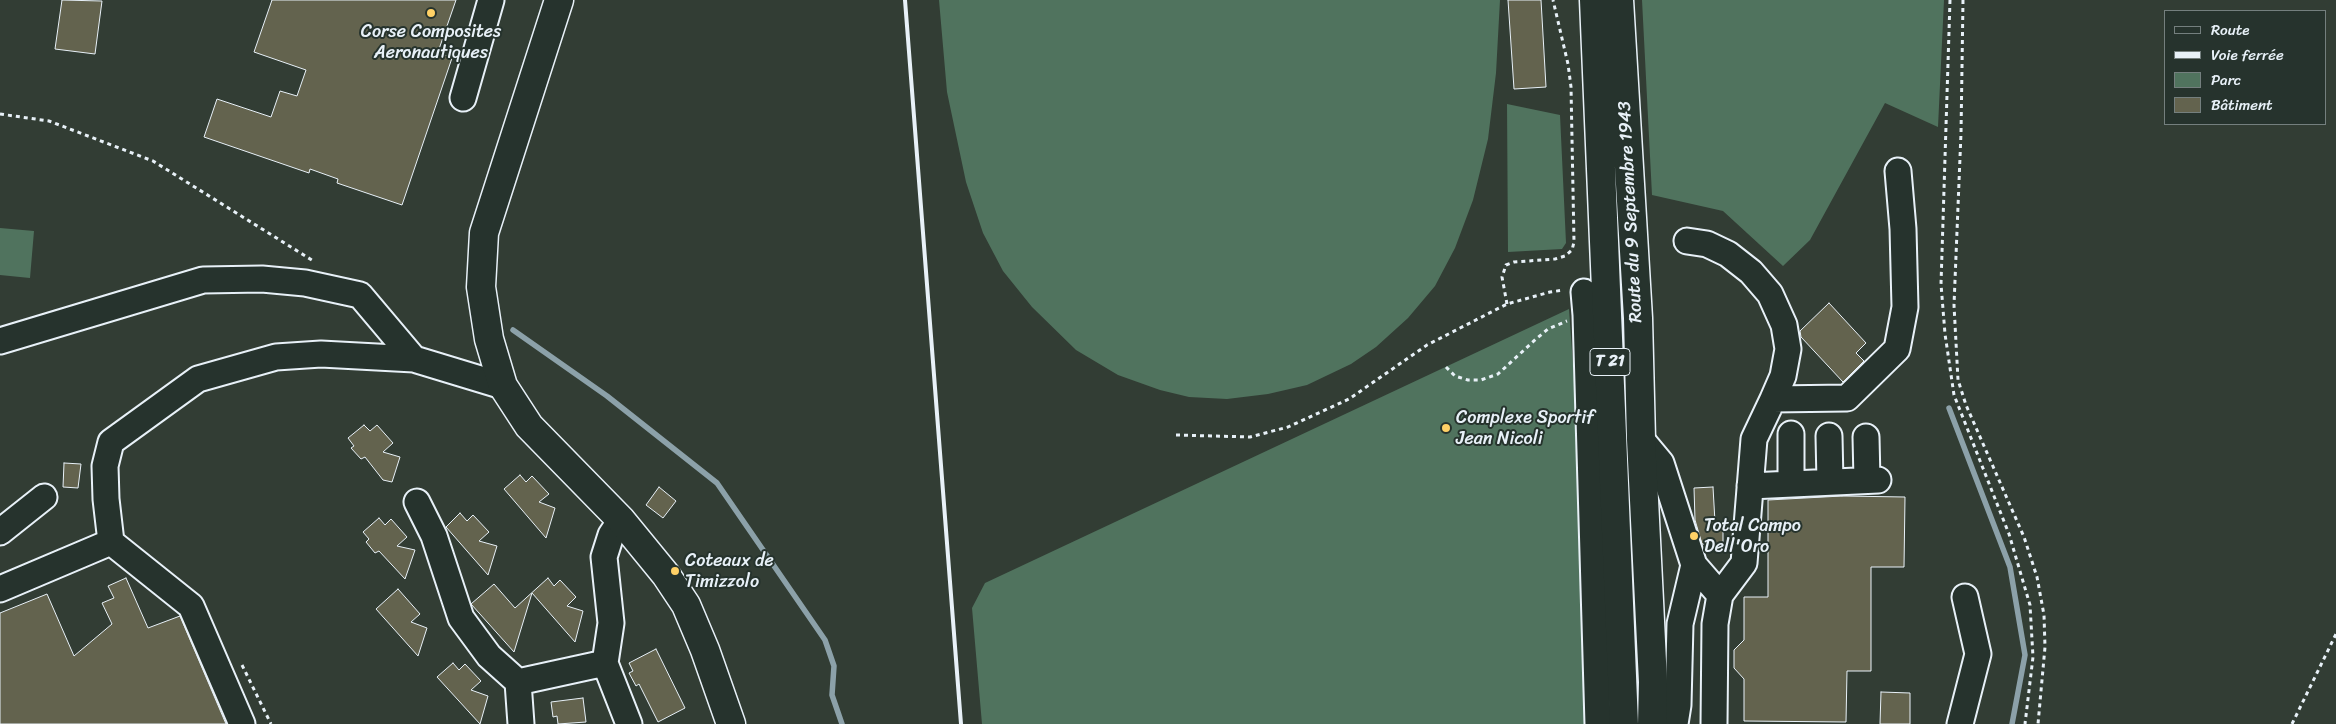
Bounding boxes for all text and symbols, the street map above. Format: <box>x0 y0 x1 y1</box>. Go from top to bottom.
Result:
marker: Corse Composites Aeronautiques <box>425 7 437 19</box>
legend <box>2164 10 2326 125</box>
text: Route <box>2211 17 2250 43</box>
place label: Corse Composites Aeronautiques <box>361 21 501 64</box>
text: Voie ferrée <box>2211 42 2284 68</box>
text: Parc <box>2211 67 2241 93</box>
text: Bâtiment <box>2211 92 2273 118</box>
street label: Route du 9 Septembre 1943 <box>1614 101 1648 323</box>
road number: T 21 <box>1590 348 1630 376</box>
place label: Complexe Sportif Jean Nicoli <box>1456 407 1594 449</box>
marker: Complexe Sportif Jean Nicoli <box>1440 422 1452 434</box>
place label: Total Campo Dell'Oro <box>1704 515 1801 558</box>
marker: Total Campo Dell'Oro <box>1688 530 1700 542</box>
place label: Coteaux de Timizzolo <box>685 550 774 592</box>
marker: Coteaux de Timizzolo <box>669 565 681 577</box>

